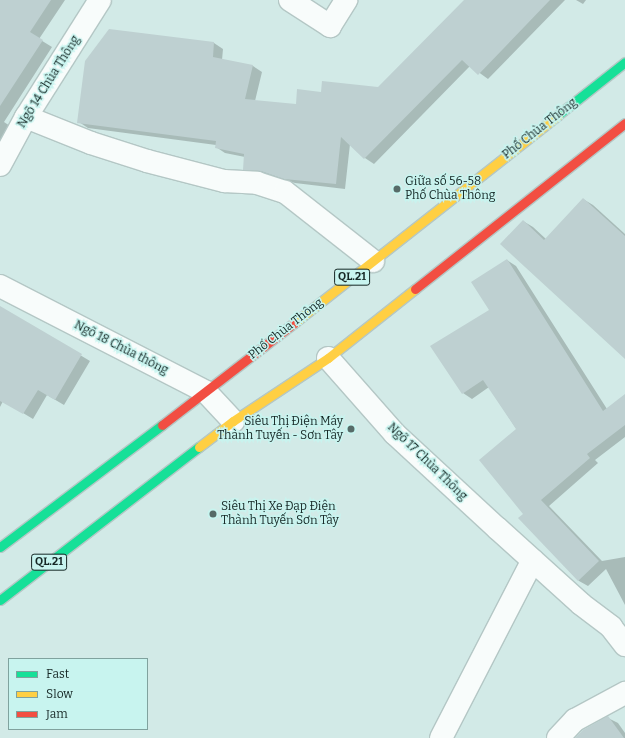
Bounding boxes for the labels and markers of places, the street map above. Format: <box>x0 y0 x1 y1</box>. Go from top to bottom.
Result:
place label: Giữa số 56-58 Phố Chùa Thông <box>405 175 496 203</box>
marker: Giữa số 56-58 Phố Chùa Thông <box>392 184 402 194</box>
place label: Siêu Thị Điện Máy Thành Tuyến - Sơn Tây <box>217 415 343 443</box>
marker: Siêu Thị Điện Máy Thành Tuyến - Sơn Tây <box>346 424 356 434</box>
place label: Siêu Thị Xe Đạp Điện Thành Tuyến Sơn Tây <box>221 500 339 528</box>
marker: Siêu Thị Xe Đạp Điện Thành Tuyến Sơn Tây <box>208 509 218 519</box>

